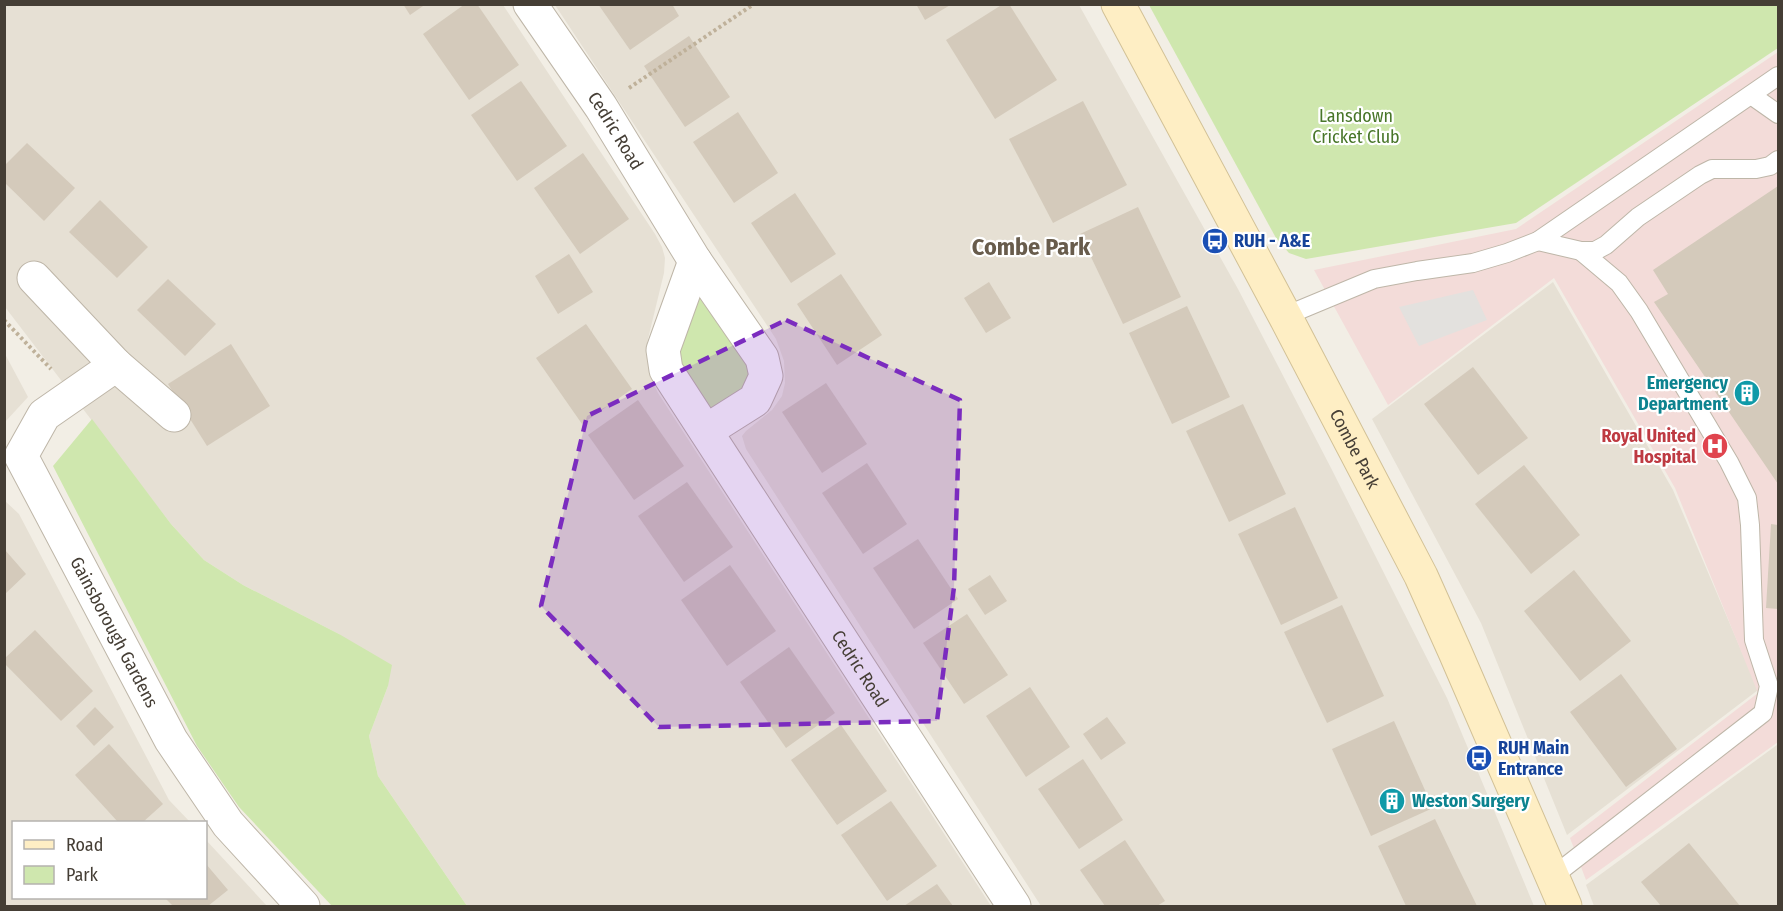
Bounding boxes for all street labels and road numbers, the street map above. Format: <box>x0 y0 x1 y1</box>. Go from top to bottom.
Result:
street label: Cedric Road <box>583 88 648 174</box>
street label: Combe Park <box>1325 405 1385 493</box>
street label: Gainsborough Gardens <box>65 553 163 712</box>
street label: Cedric Road <box>827 626 893 711</box>

